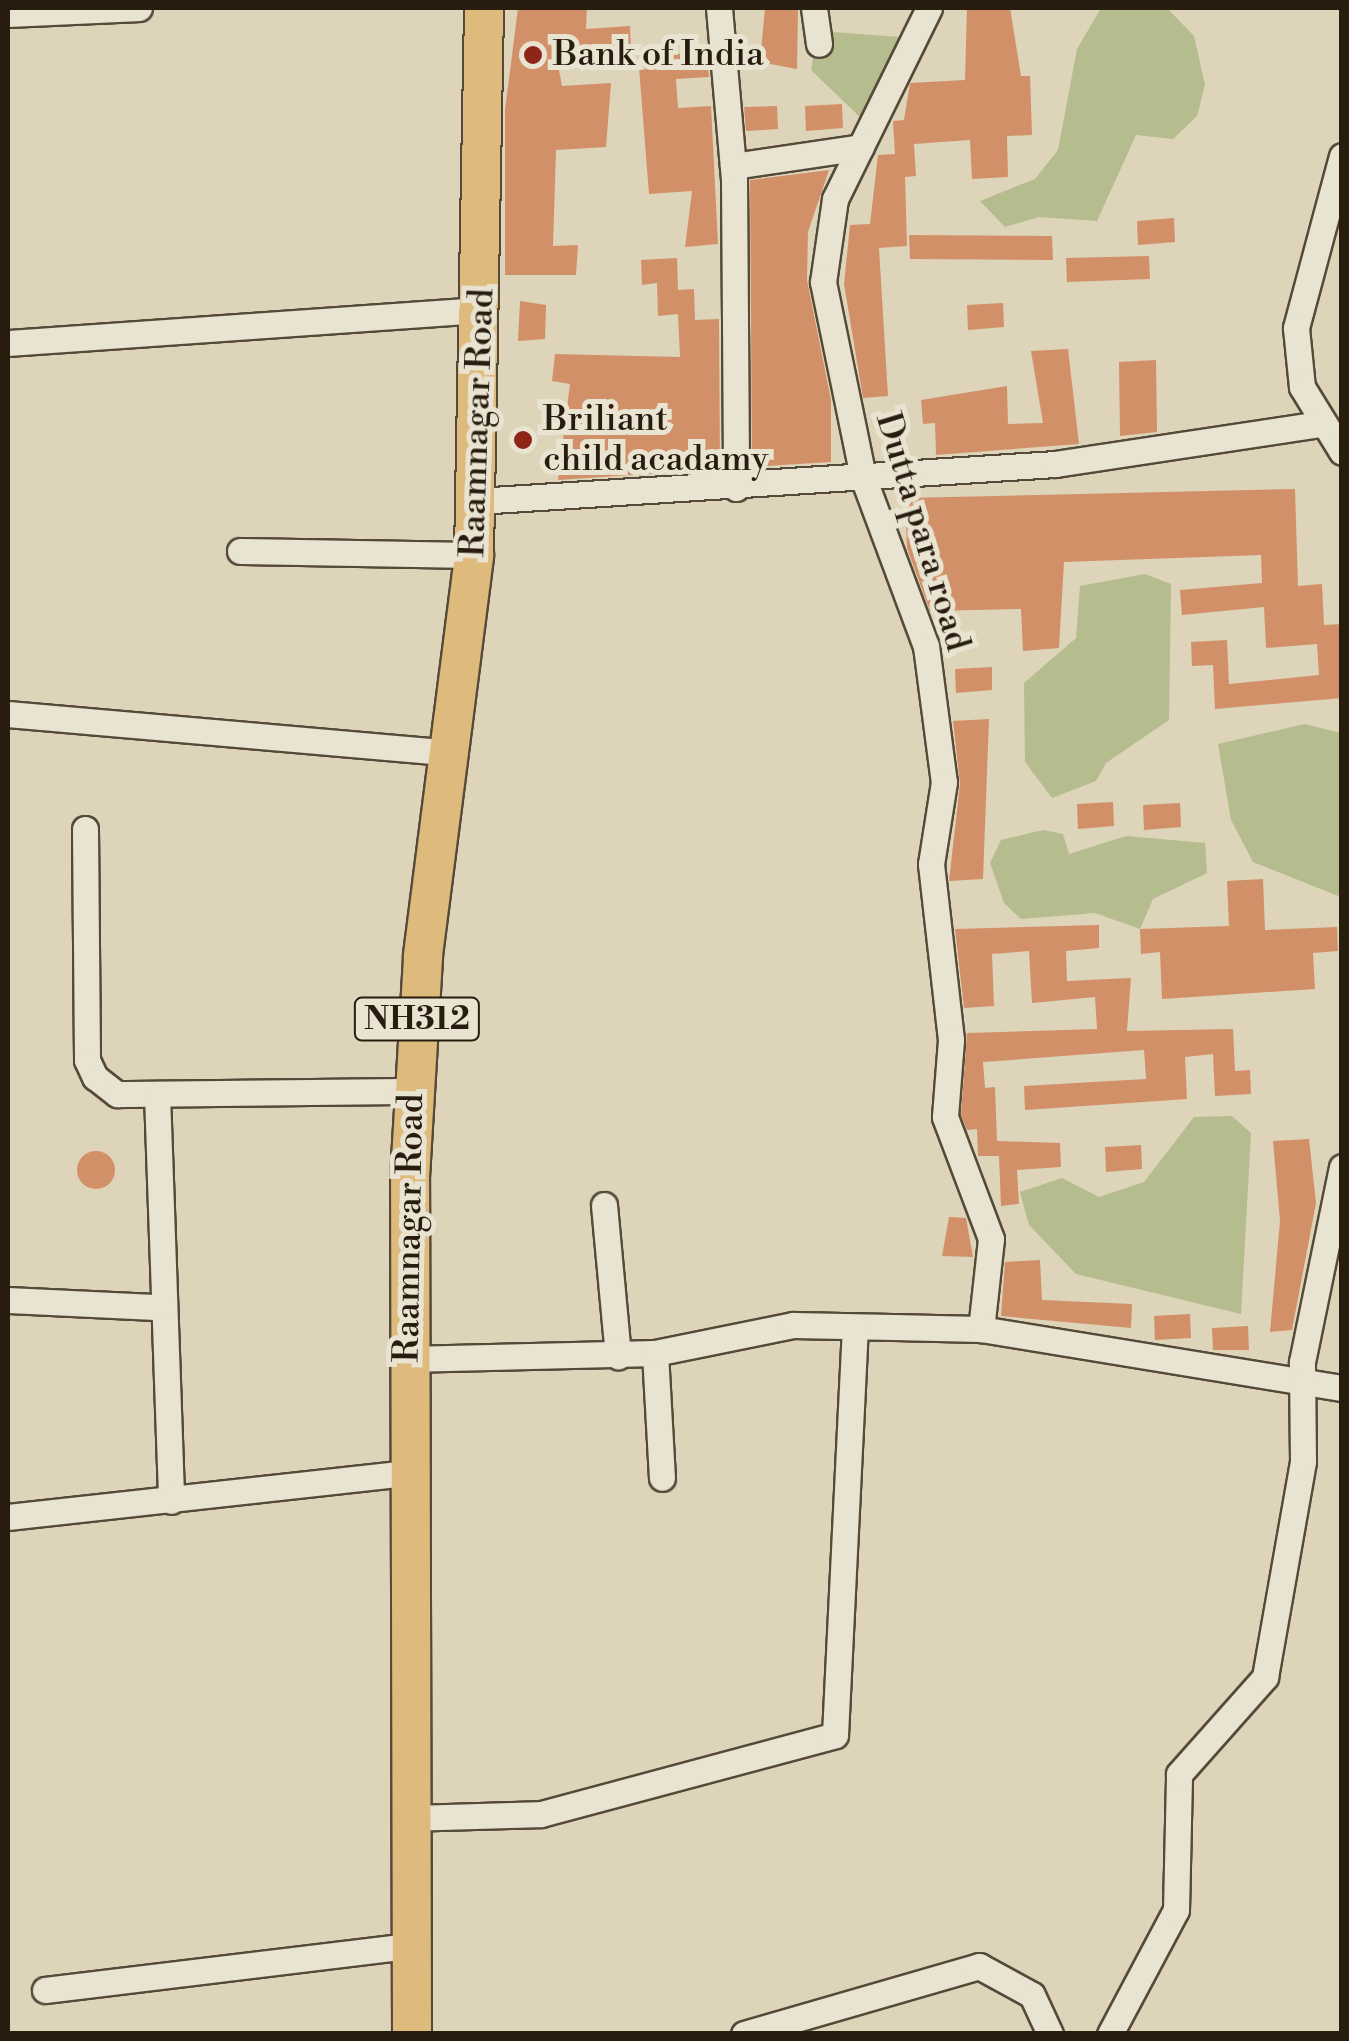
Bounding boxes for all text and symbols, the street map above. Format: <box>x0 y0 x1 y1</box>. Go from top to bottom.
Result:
place label: Bank of India <box>553 34 764 76</box>
marker: Bank of India <box>522 44 544 66</box>
street label: Raamnagar Road <box>452 288 504 558</box>
place label: Briliant child acadamy <box>543 399 768 481</box>
street label: Dutta para road <box>866 408 978 656</box>
marker: Briliant child acadamy <box>512 429 534 451</box>
road number: NH312 <box>352 992 482 1046</box>
street label: Raamnagar Road <box>387 1093 433 1363</box>

